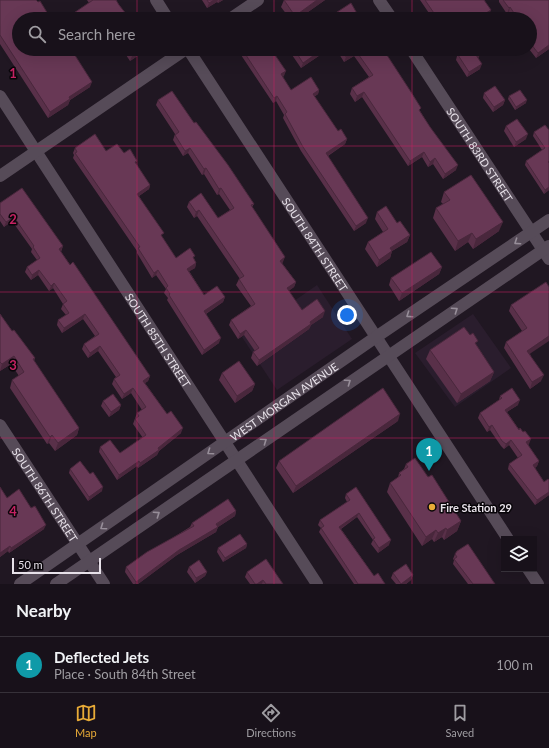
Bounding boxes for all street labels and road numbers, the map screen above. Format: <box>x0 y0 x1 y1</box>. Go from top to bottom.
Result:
street label: SOUTH 83RD STREET <box>445 105 516 204</box>
street label: SOUTH 84TH STREET <box>280 195 351 294</box>
street label: SOUTH 85TH STREET <box>123 290 194 390</box>
street label: WEST MORGAN AVENUE <box>227 359 340 443</box>
street label: SOUTH 86TH STREET <box>10 445 81 544</box>

